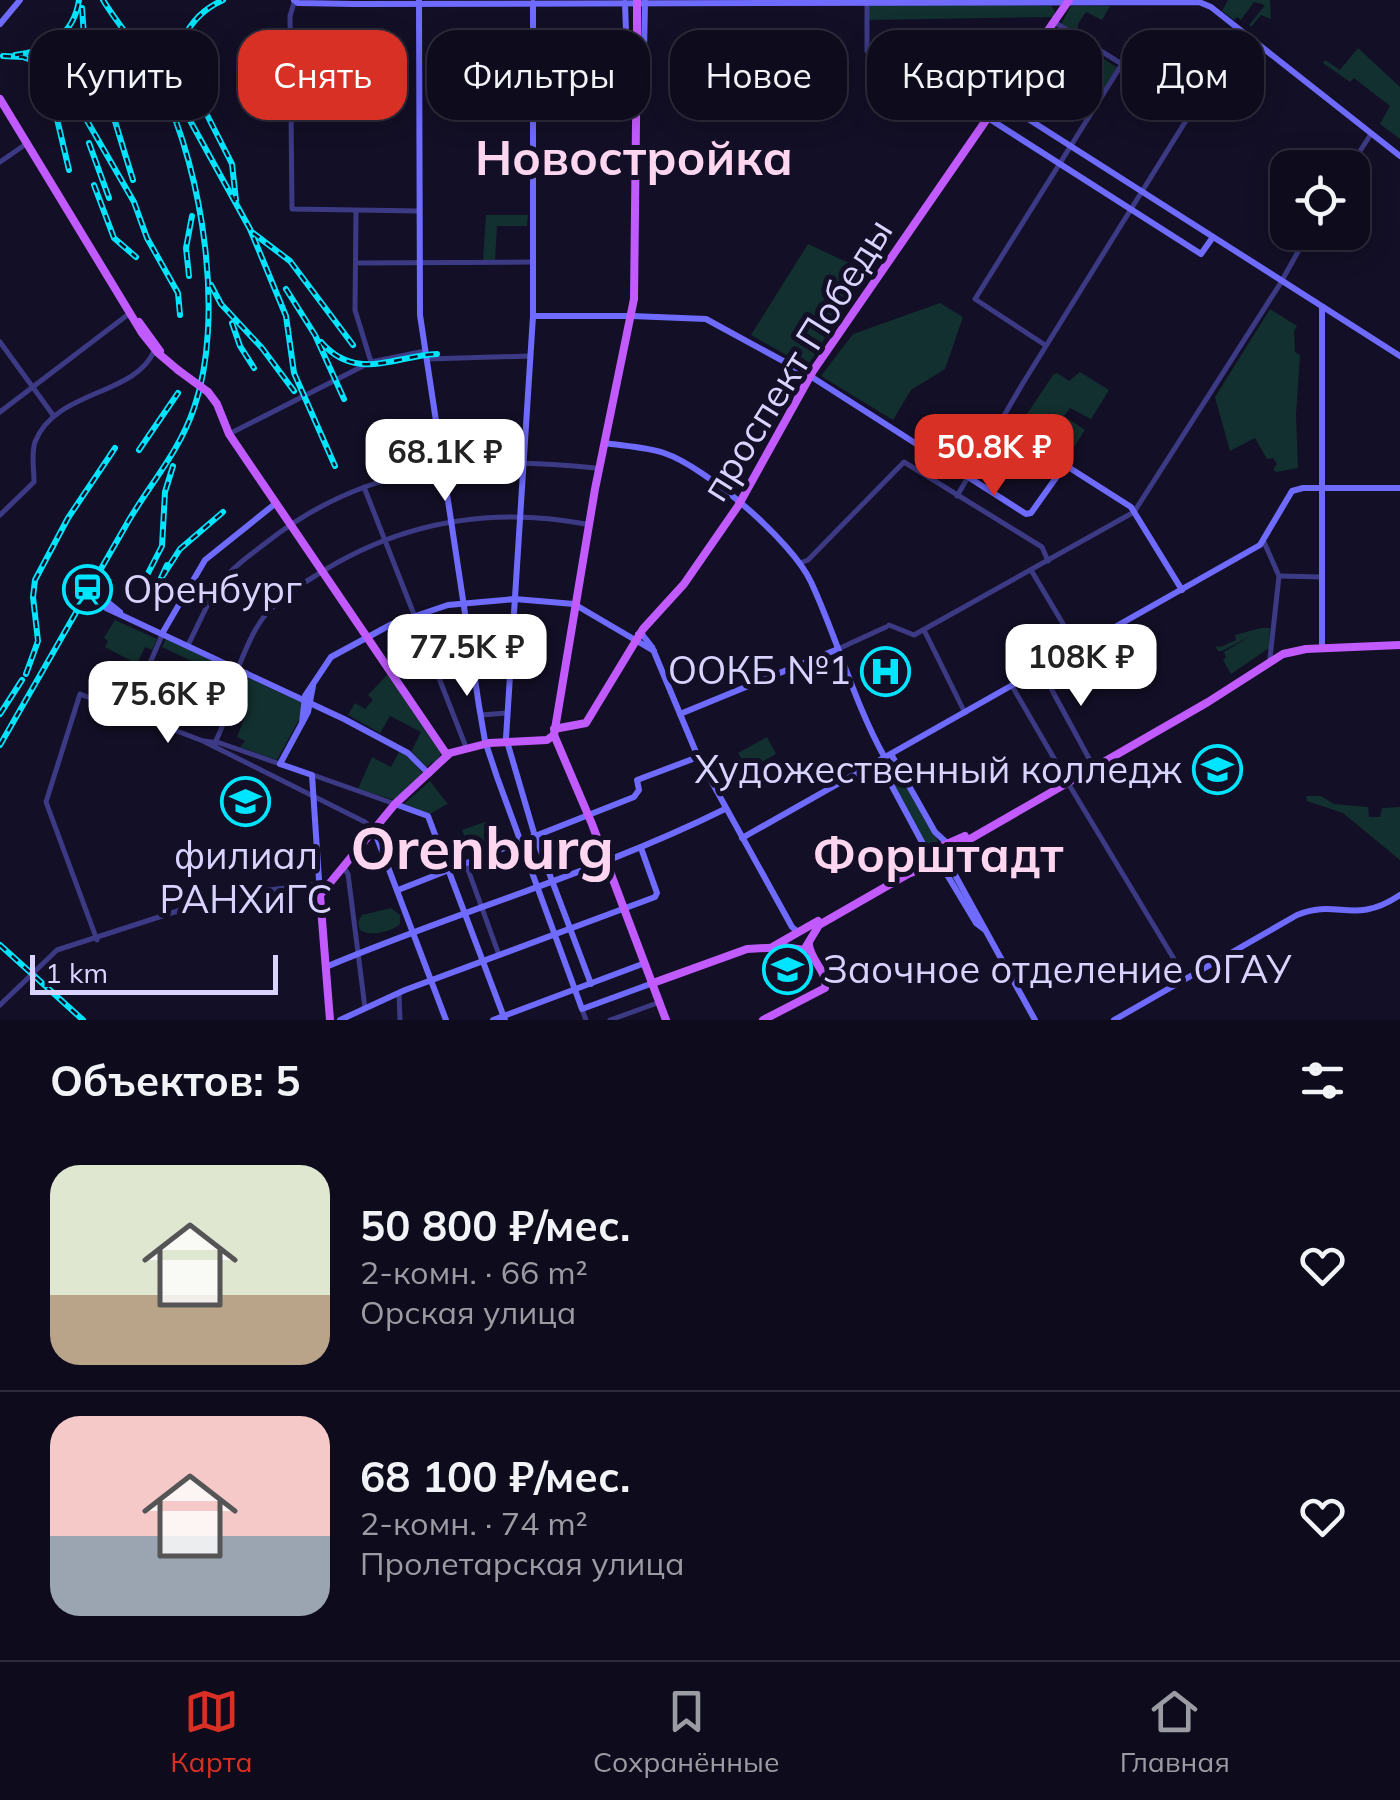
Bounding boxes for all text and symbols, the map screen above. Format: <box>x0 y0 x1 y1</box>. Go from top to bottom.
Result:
chip: Купить <box>30 30 218 120</box>
chip: Снять <box>238 30 407 120</box>
chip: Фильтры <box>427 30 650 120</box>
chip: Новое <box>670 30 847 120</box>
chip: Квартира <box>867 30 1102 120</box>
chip: Дом <box>1122 30 1264 120</box>
district label: Новостройка <box>475 127 793 187</box>
map controls <box>1270 150 1370 250</box>
button: locate <box>1270 150 1370 250</box>
street label: проспект Победы <box>690 209 902 510</box>
pin: 50.8K ₽ <box>902 414 1086 499</box>
pin: 68.1K ₽ <box>353 419 537 504</box>
text: 50.8K ₽ <box>937 426 1051 466</box>
text: 68.1K ₽ <box>388 431 502 471</box>
station icon: Оренбург <box>62 564 114 616</box>
place label: Оренбург <box>123 565 302 613</box>
pin: 77.5K ₽ <box>375 614 559 699</box>
pin: 108K ₽ <box>1000 624 1162 709</box>
text: 77.5K ₽ <box>410 626 524 666</box>
text: 108K ₽ <box>1028 636 1134 676</box>
hospital icon: ООКБ №1 <box>860 645 912 697</box>
place label: ООКБ №1 <box>668 646 851 694</box>
pin: 75.6K ₽ <box>76 661 260 746</box>
text: 75.6K ₽ <box>111 673 225 713</box>
school or university icon: Художественный колледж <box>1191 744 1243 796</box>
place label: Художественный колледж <box>694 745 1182 793</box>
school or university icon: филиал РАНХиГС <box>220 776 272 828</box>
district label: Orenburg <box>350 811 614 884</box>
district label: Форштадт <box>812 824 1064 884</box>
place label: филиал РАНХиГС <box>159 831 333 923</box>
school or university icon: Заочное отделение ОГАУ <box>762 944 814 996</box>
place label: Заочное отделение ОГАУ <box>823 945 1292 993</box>
scale bar <box>30 950 278 994</box>
text: 1 km <box>45 955 108 990</box>
icon: filters <box>1295 1053 1350 1108</box>
text: Объектов: 5 <box>50 1054 300 1107</box>
text: 50 800 ₽/мес. <box>360 1199 630 1252</box>
icon: home <box>130 1205 250 1325</box>
icon: heart <box>1295 1238 1350 1293</box>
text: 2-комн. · 66 m² <box>360 1252 588 1292</box>
text: Орская улица <box>360 1292 576 1332</box>
text: 68 100 ₽/мес. <box>360 1450 630 1503</box>
icon: home <box>130 1456 250 1576</box>
icon: heart <box>1295 1489 1350 1544</box>
text: 2-комн. · 74 m² <box>360 1503 588 1543</box>
text: Пролетарская улица <box>360 1543 684 1583</box>
tab: Карта <box>170 1684 253 1779</box>
tab: Сохранённые <box>593 1684 779 1779</box>
tab: Главная <box>1120 1684 1230 1779</box>

